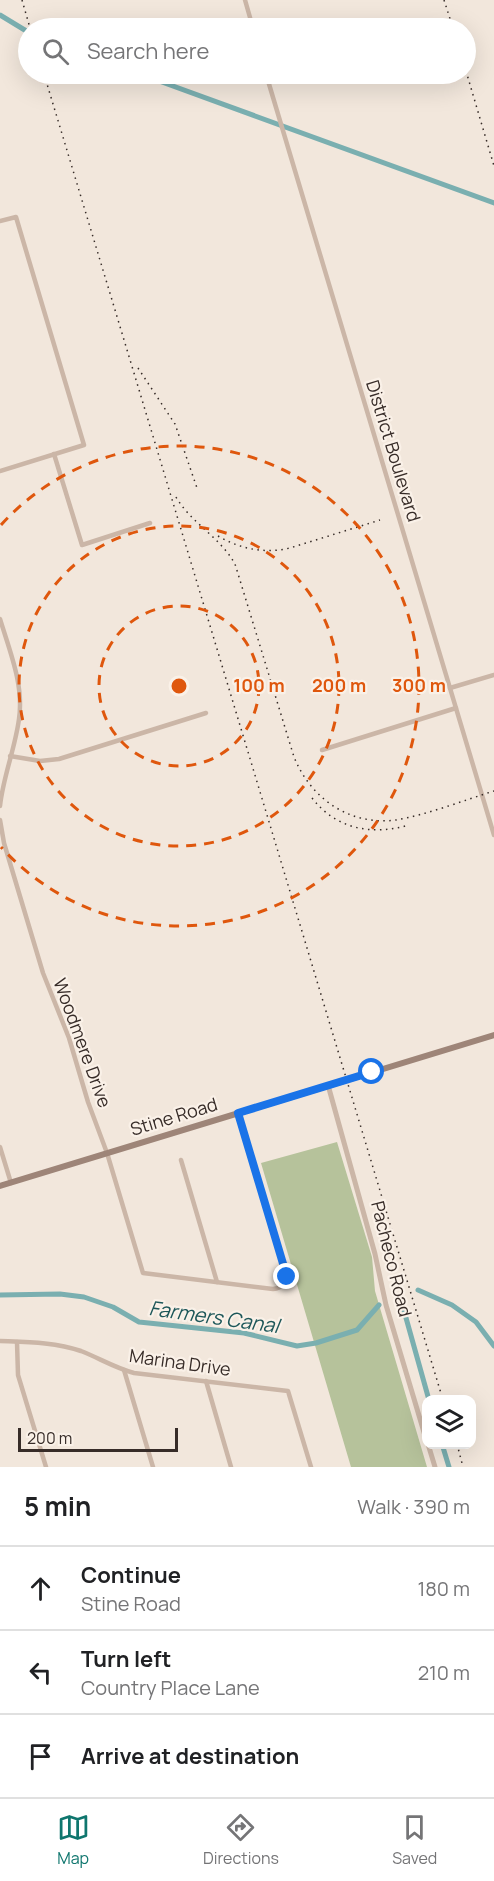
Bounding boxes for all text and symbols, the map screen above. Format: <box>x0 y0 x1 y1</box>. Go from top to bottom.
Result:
search box <box>18 18 476 84</box>
icon: search <box>39 35 72 68</box>
text: Search here <box>87 36 209 66</box>
street label: District Boulevard <box>361 377 427 524</box>
text: 100 m <box>233 673 285 697</box>
text: 200 m <box>312 673 366 697</box>
text: 300 m <box>392 673 446 697</box>
centre of rings <box>169 676 189 696</box>
street label: Woodmere Drive <box>48 975 117 1111</box>
route start <box>358 1058 384 1084</box>
street label: Stine Road <box>127 1091 220 1141</box>
street label: Pacheco Road <box>366 1198 418 1319</box>
route end <box>273 1263 299 1289</box>
water label: Farmers Canal <box>147 1294 283 1339</box>
street label: Marina Drive <box>128 1343 232 1381</box>
map controls <box>422 1395 476 1449</box>
button: layers <box>422 1395 476 1449</box>
scale bar <box>18 1425 178 1452</box>
text: 200 m <box>27 1427 72 1449</box>
text: 5 min <box>24 1488 91 1524</box>
text: Walk · 390 m <box>357 1493 470 1520</box>
text: Continue <box>81 1560 181 1590</box>
icon: ahead <box>24 1572 57 1605</box>
text: 180 m <box>417 1575 470 1602</box>
text: Stine Road <box>81 1590 181 1617</box>
text: Turn left <box>81 1644 171 1674</box>
icon: left <box>24 1656 57 1689</box>
text: 210 m <box>418 1659 470 1686</box>
text: Country Place Lane <box>81 1674 260 1701</box>
icon: arrive <box>24 1740 57 1773</box>
text: Arrive at destination <box>81 1741 299 1771</box>
tab: Map <box>57 1811 90 1869</box>
tab: Directions <box>203 1811 279 1869</box>
tab: Saved <box>392 1811 437 1869</box>

